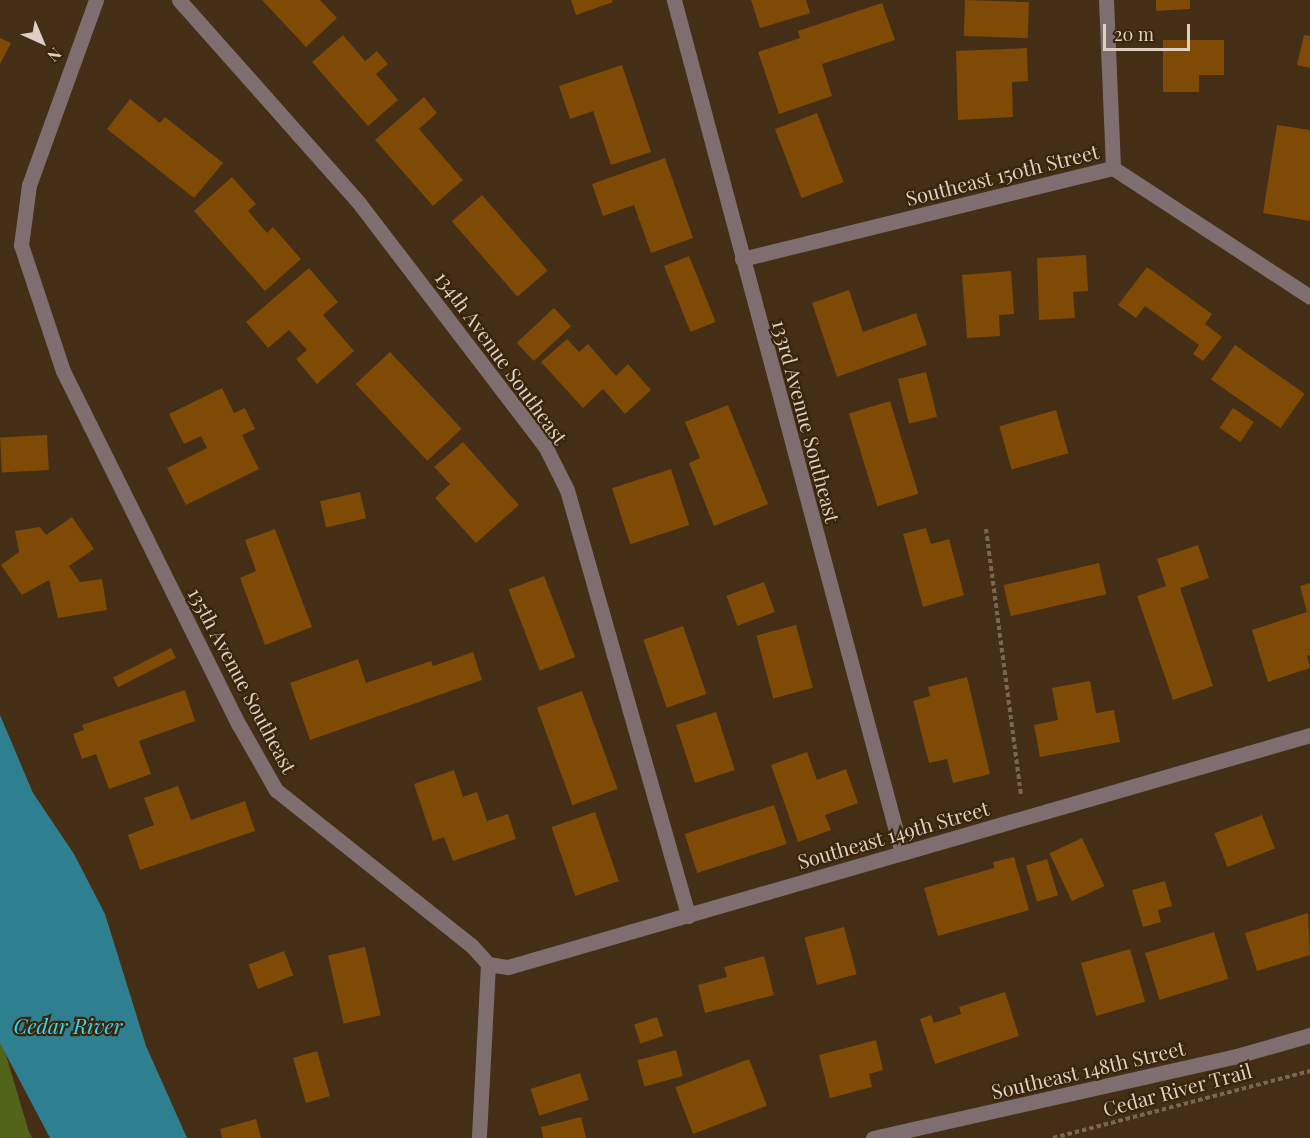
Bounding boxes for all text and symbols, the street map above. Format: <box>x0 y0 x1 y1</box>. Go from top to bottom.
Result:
north arrow <box>12 12 72 72</box>
scale bar <box>1106 12 1193 50</box>
text: 20 m <box>1114 22 1154 46</box>
text: N <box>43 44 66 67</box>
street label: Southeast 150th Street <box>903 138 1101 210</box>
street label: 134th Avenue Southeast <box>431 265 573 449</box>
street label: 133rd Avenue Southeast <box>768 317 846 525</box>
street label: 135th Avenue Southeast <box>184 583 302 777</box>
street label: Southeast 149th Street <box>794 795 992 873</box>
water label: Cedar River <box>13 1012 123 1038</box>
street label: Southeast 148th Street <box>989 1035 1187 1103</box>
street label: Cedar River Trail <box>1099 1057 1255 1121</box>

